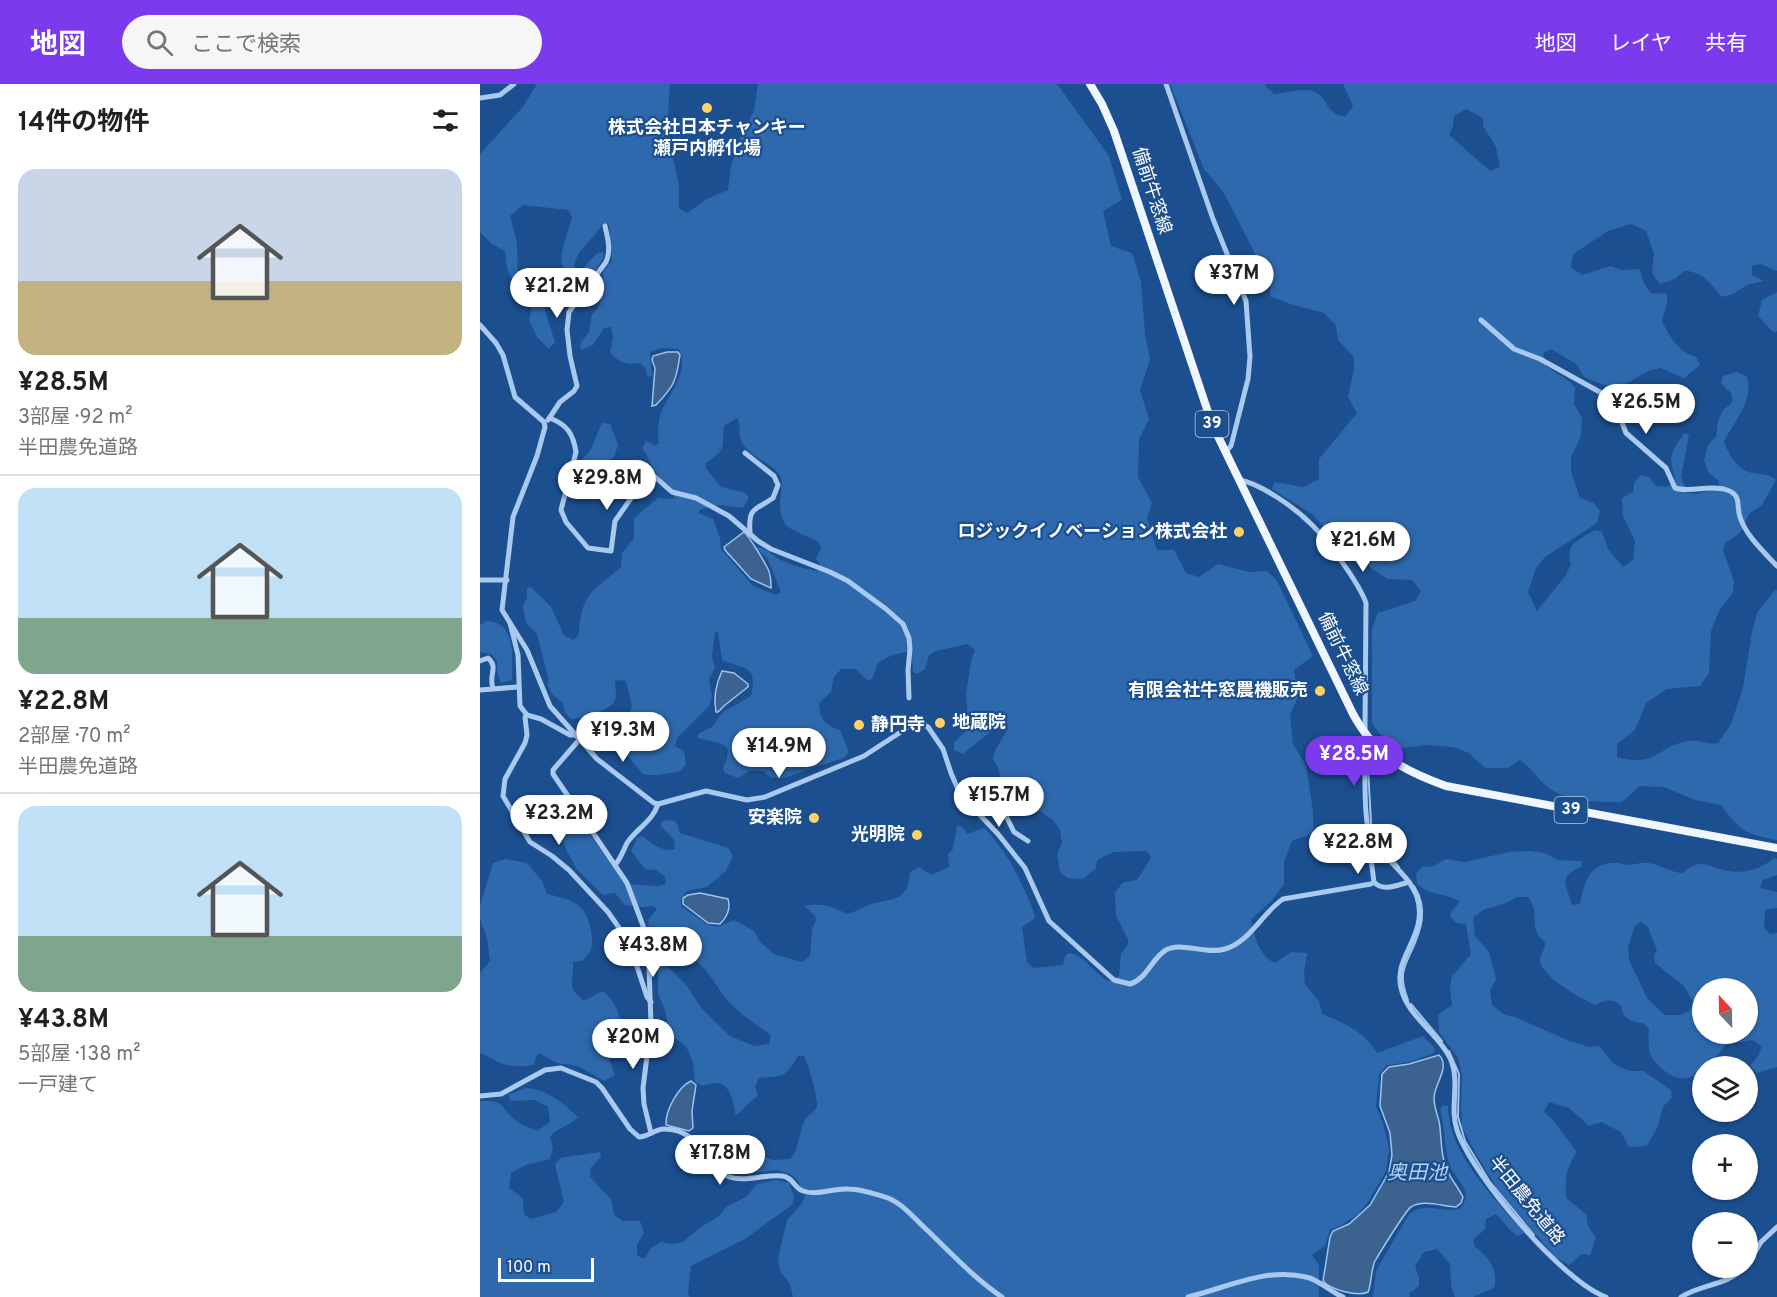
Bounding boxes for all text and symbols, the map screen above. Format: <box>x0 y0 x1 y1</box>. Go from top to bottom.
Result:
search box <box>122 15 542 69</box>
icon: search <box>143 26 176 59</box>
text: 地図 <box>30 28 86 64</box>
text: 地図 <box>1535 31 1577 58</box>
text: レイヤ <box>1610 31 1672 58</box>
text: 共有 <box>1705 31 1747 58</box>
text: ここで検索 <box>191 32 301 59</box>
marker: 株式会社日本チャンキー 瀬戸内孵化場 <box>700 101 714 115</box>
icon: filters <box>429 104 462 137</box>
text: 14件の物件 <box>18 107 149 140</box>
place label: 株式会社日本チャンキー 瀬戸内孵化場 <box>608 117 806 161</box>
street label: 備前牛窓線 <box>1126 145 1176 237</box>
icon: home <box>186 208 294 316</box>
pin: ¥37M <box>1198 255 1270 306</box>
text: ¥37M <box>1209 261 1259 287</box>
pin: ¥21.2M <box>508 268 606 319</box>
text: ¥21.2M <box>524 274 590 300</box>
text: ¥28.5M <box>18 367 109 400</box>
pin: ¥26.5M <box>1597 384 1695 435</box>
text: ¥26.5M <box>1611 390 1681 416</box>
text: 3部屋 · 92 m² <box>18 405 133 431</box>
road number: 39 <box>1196 411 1228 437</box>
text: 半田農免道路 <box>18 436 138 462</box>
pin: ¥29.8M <box>558 460 656 511</box>
text: ¥29.8M <box>572 466 642 492</box>
place label: ロジックイノベーション株式会社 <box>957 521 1227 544</box>
pin: ¥21.6M <box>1314 522 1412 573</box>
marker: ロジックイノベーション株式会社 <box>1232 525 1246 539</box>
icon: home <box>186 527 294 635</box>
text: ¥21.6M <box>1330 528 1396 554</box>
street label: 備前牛窓線 <box>1312 609 1372 699</box>
place label: 有限会社牛窓農機販売 <box>1128 680 1308 703</box>
marker: 有限会社牛窓農機販売 <box>1313 684 1327 698</box>
text: ¥22.8M <box>18 686 109 719</box>
pin: ¥19.3M <box>574 712 672 763</box>
place label: 地蔵院 <box>952 712 1006 735</box>
place label: 静円寺 <box>871 714 925 737</box>
marker: 地蔵院 <box>933 716 947 730</box>
text: ¥19.3M <box>590 718 656 744</box>
marker: 静円寺 <box>852 718 866 732</box>
text: 2部屋 · 70 m² <box>18 724 130 750</box>
pin: ¥14.9M <box>730 728 828 779</box>
text: ¥14.9M <box>746 734 812 760</box>
pin: ¥28.5M <box>1305 736 1403 787</box>
text: ¥28.5M <box>1319 742 1389 768</box>
text: 半田農免道路 <box>18 755 138 781</box>
pin: ¥15.7M <box>950 777 1048 828</box>
text: ¥15.7M <box>968 783 1030 809</box>
pin: ¥23.2M <box>510 795 608 846</box>
road number: 39 <box>1554 797 1588 823</box>
text: ¥23.2M <box>524 801 594 827</box>
place label: 安楽院 <box>748 807 802 830</box>
marker: 安楽院 <box>807 811 821 825</box>
place label: 光明院 <box>851 824 905 847</box>
pin: ¥22.8M <box>1309 824 1407 875</box>
marker: 光明院 <box>910 828 924 842</box>
text: ¥22.8M <box>1323 830 1393 856</box>
icon: home <box>186 845 294 953</box>
pin: ¥43.8M <box>604 927 702 978</box>
text: ¥43.8M <box>618 933 688 959</box>
north arrow <box>1692 978 1758 1044</box>
map controls <box>1692 978 1758 1278</box>
text: ¥43.8M <box>18 1004 109 1037</box>
pin: ¥20M <box>597 1019 669 1070</box>
text: ¥20M <box>606 1025 660 1051</box>
text: 5部屋 · 138 m² <box>18 1042 140 1068</box>
button: layers <box>1692 1056 1758 1122</box>
text: 一戸建て <box>18 1073 98 1099</box>
button: + <box>1692 1134 1758 1200</box>
pin: ¥17.8M <box>671 1135 769 1186</box>
text: ¥17.8M <box>689 1141 751 1167</box>
street label: 半田農免道路 <box>1483 1152 1569 1250</box>
water label: 奥田池 <box>1387 1161 1449 1187</box>
button: − <box>1692 1212 1758 1278</box>
scale bar <box>498 1255 594 1282</box>
text: 100 m <box>507 1258 551 1278</box>

